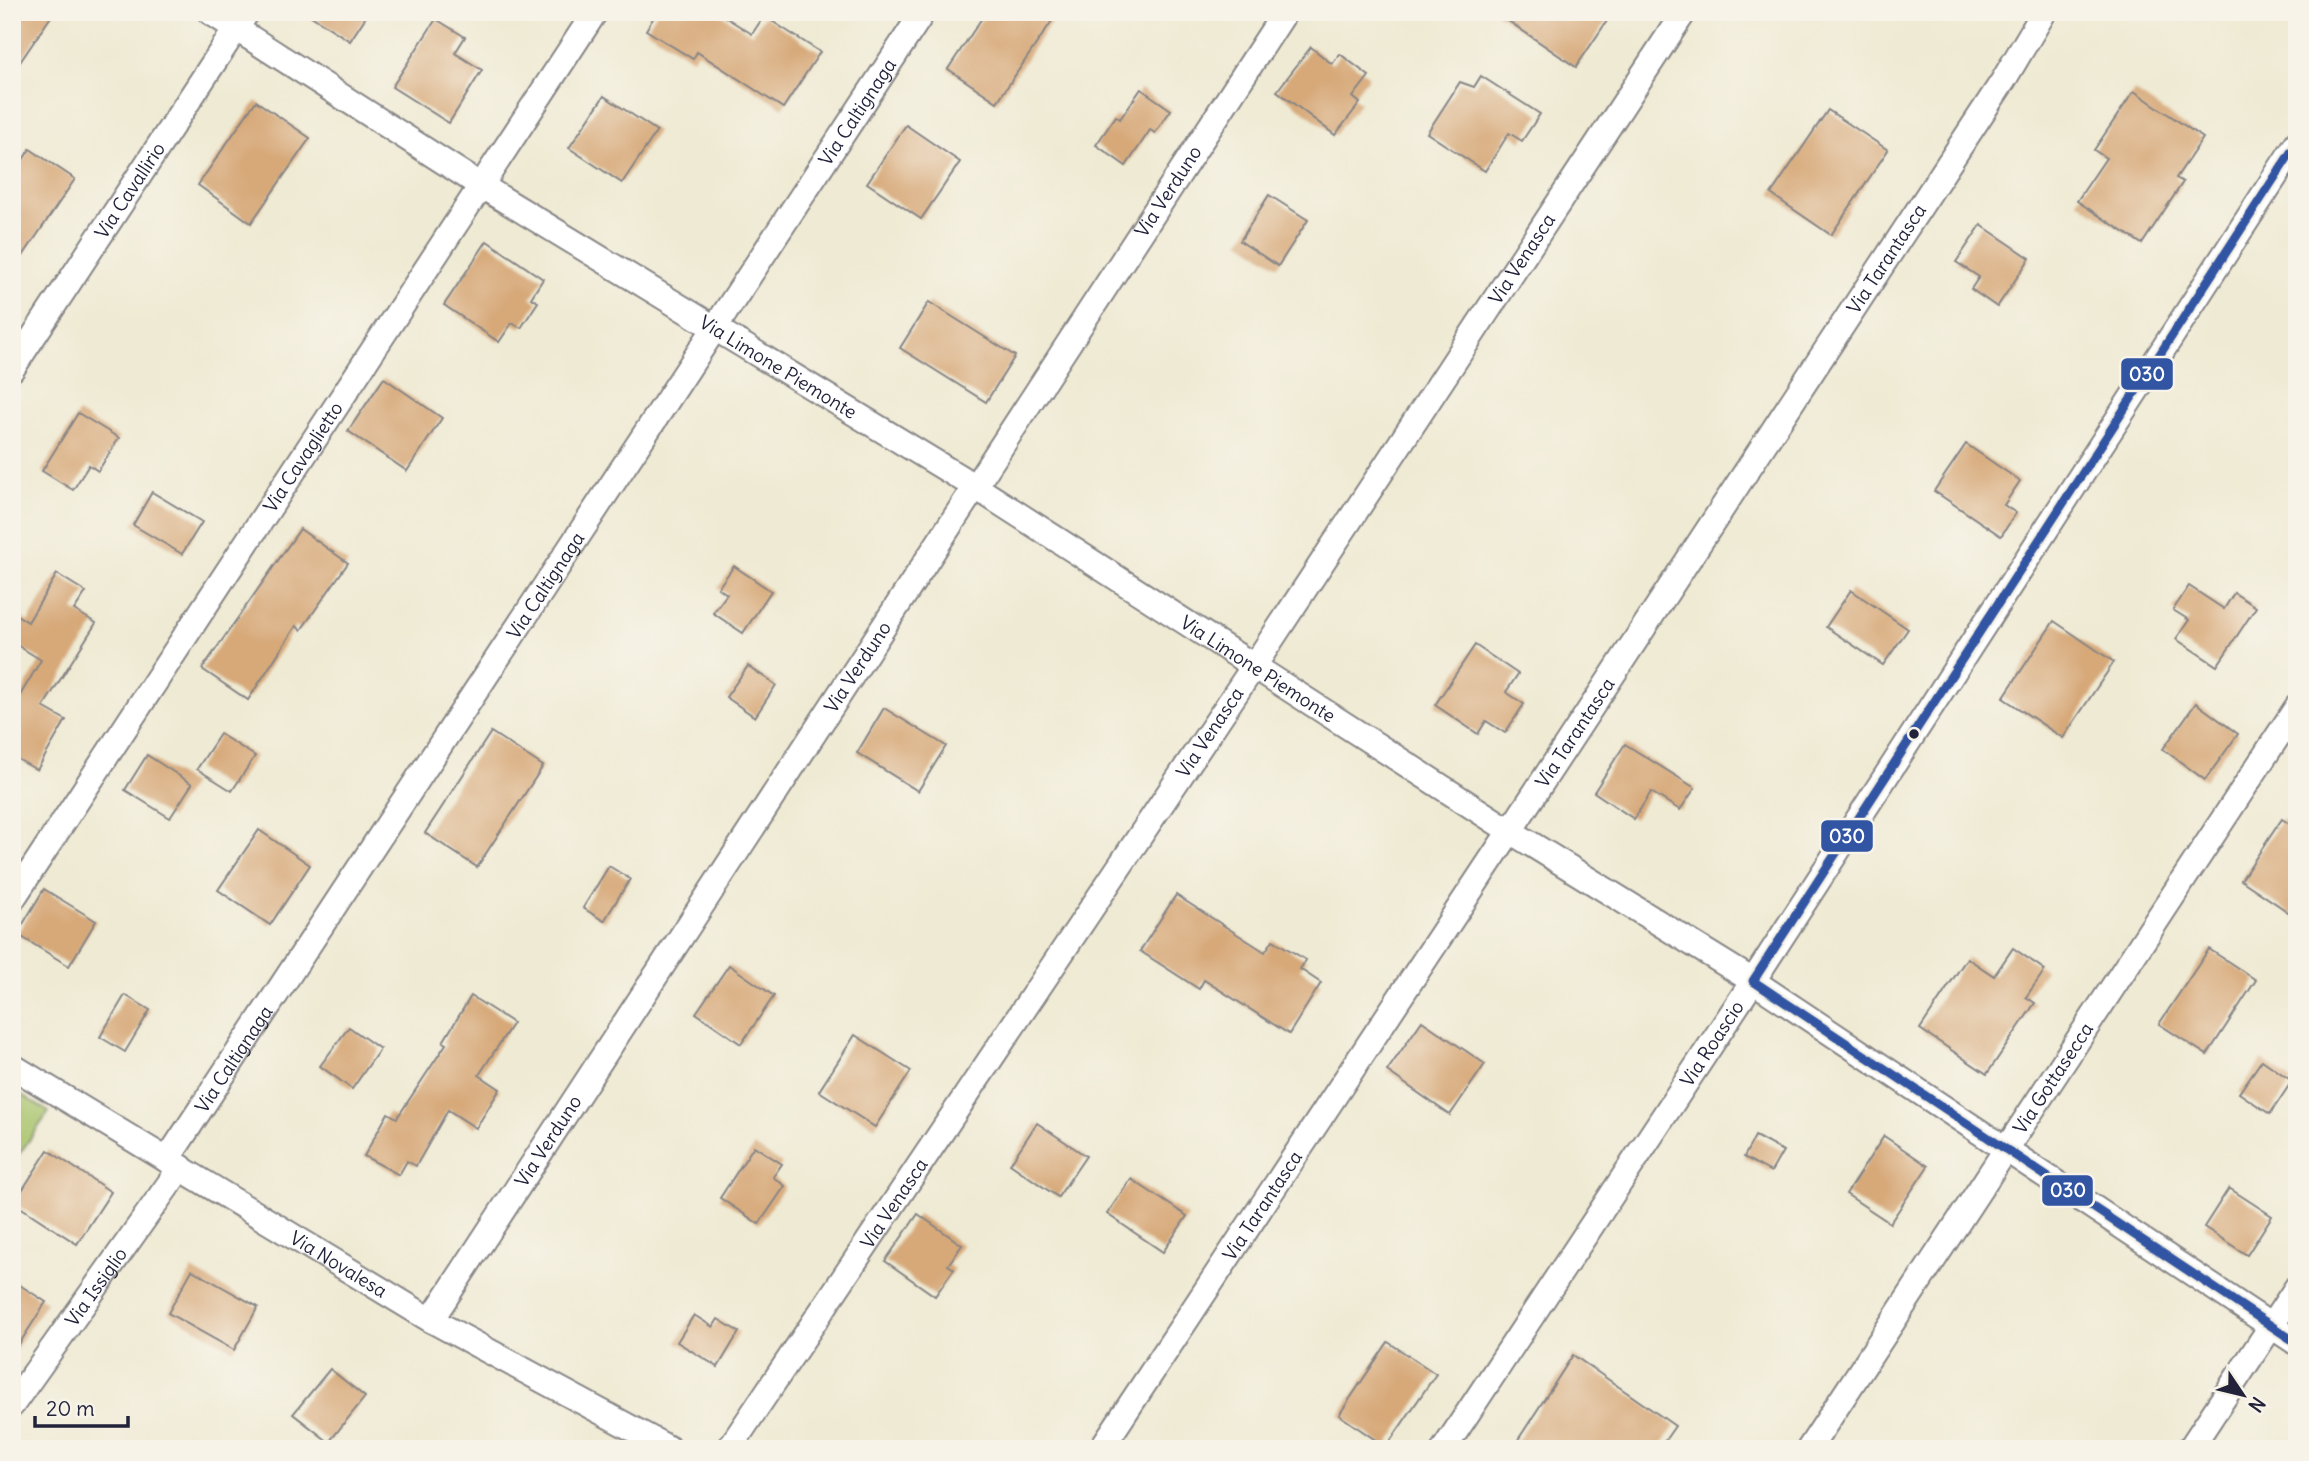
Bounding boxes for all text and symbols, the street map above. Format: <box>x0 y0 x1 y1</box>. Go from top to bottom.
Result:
street label: Via Caltignaga <box>813 54 901 170</box>
street label: Via Cavallirio <box>89 138 170 243</box>
street label: Via Verduno <box>1129 141 1207 242</box>
street label: Via Tarantasca <box>1841 199 1931 318</box>
street label: Via Venasca <box>1483 209 1560 309</box>
street label: Via Limone Piemonte <box>695 310 861 424</box>
line badge: 030 <box>2120 357 2174 391</box>
text: 030 <box>2129 362 2165 386</box>
street label: Via Cavaglietto <box>258 397 348 517</box>
street label: Via Caltignaga <box>501 527 589 644</box>
street label: Via Limone Piemonte <box>1176 610 1340 728</box>
street label: Via Verduno <box>819 617 896 717</box>
street label: Via Tarantasca <box>1530 673 1620 792</box>
street label: Via Venasca <box>1171 682 1249 782</box>
unlabelled marker <box>1907 727 1921 741</box>
line badge: 030 <box>1820 819 1874 853</box>
text: 030 <box>1829 824 1865 848</box>
street label: Via Roascio <box>1675 996 1749 1091</box>
street label: Via Caltignaga <box>190 1001 278 1117</box>
street label: Via Gottasecca <box>2008 1018 2098 1138</box>
street label: Via Verduno <box>509 1091 587 1191</box>
street label: Via Tarantasca <box>1217 1146 1307 1265</box>
street label: Via Venasca <box>855 1153 933 1253</box>
line badge: 030 <box>2041 1174 2094 1207</box>
text: 030 <box>2050 1178 2086 1202</box>
street label: Via Novalesa <box>286 1225 392 1303</box>
street label: Via Issiglio <box>60 1243 132 1331</box>
north arrow <box>2208 1360 2278 1430</box>
scale bar <box>35 1384 128 1428</box>
text: N <box>2243 1392 2271 1417</box>
text: 20 m <box>46 1395 95 1422</box>

